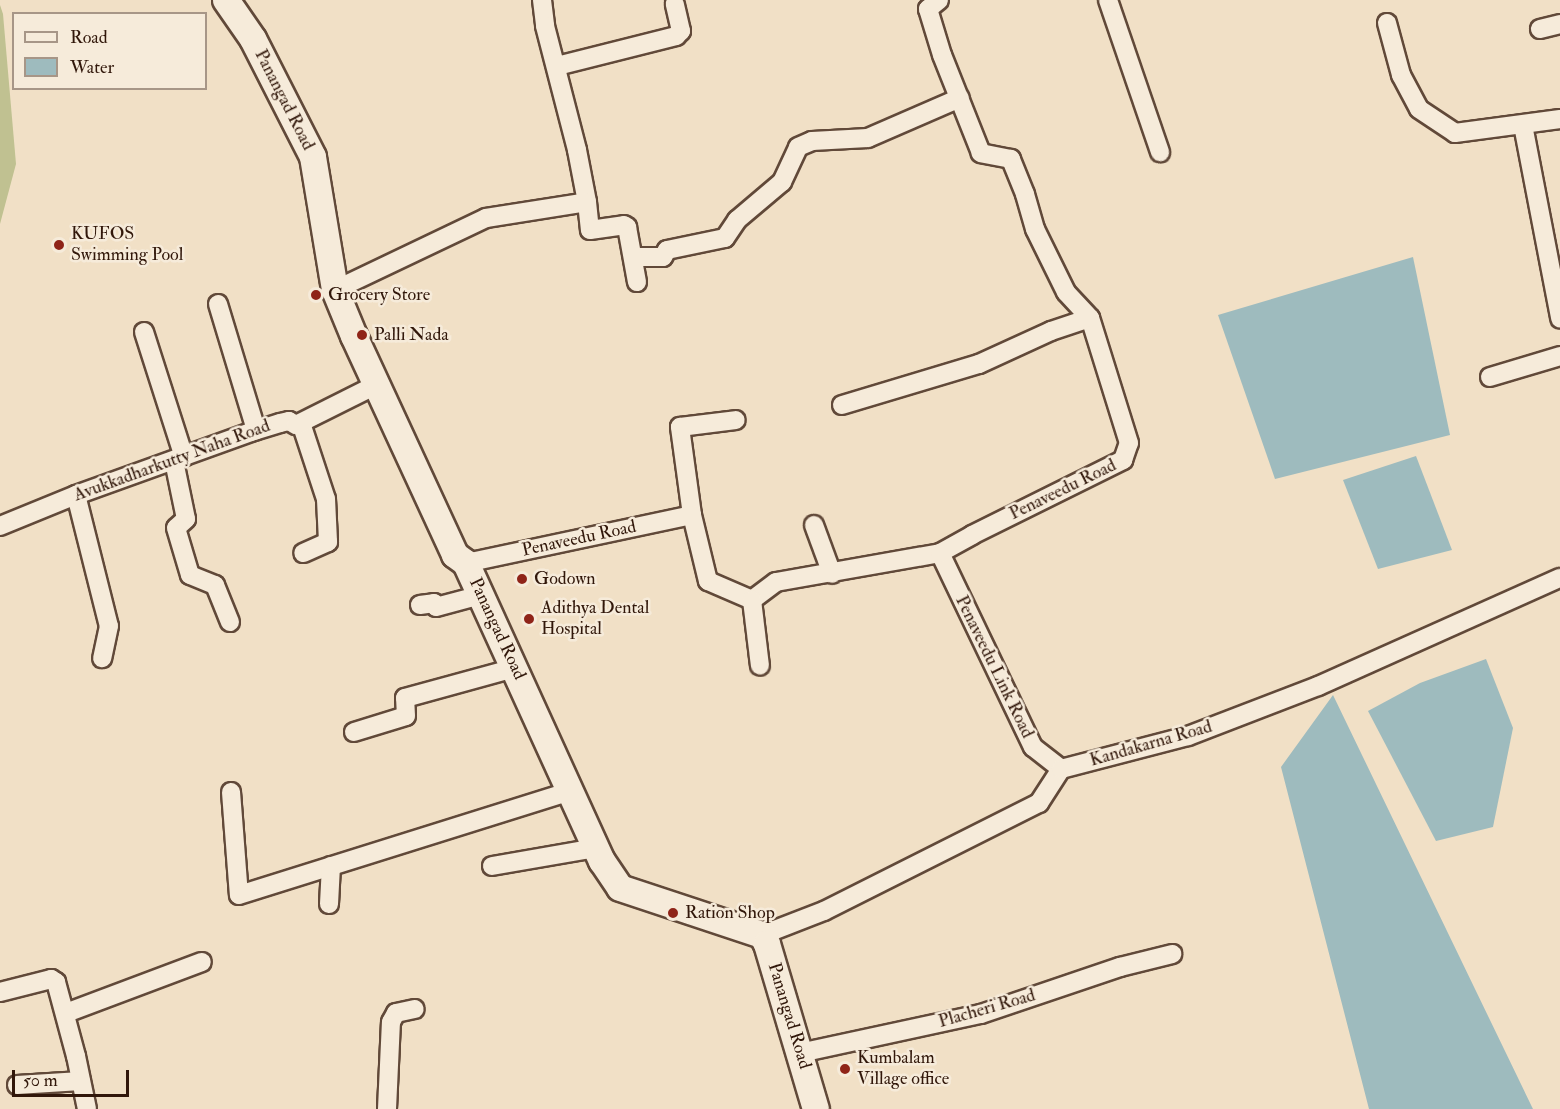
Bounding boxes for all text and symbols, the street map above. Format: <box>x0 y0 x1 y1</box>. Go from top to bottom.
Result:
legend <box>12 12 207 90</box>
text: Road <box>70 26 108 49</box>
street label: Panangad Road <box>249 46 319 154</box>
text: Water <box>70 56 114 79</box>
place label: KUFOS Swimming Pool <box>71 224 183 266</box>
marker: KUFOS Swimming Pool <box>52 238 66 252</box>
place label: Grocery Store <box>328 284 430 306</box>
marker: Grocery Store <box>309 288 323 302</box>
place label: Palli Nada <box>374 324 449 346</box>
marker: Palli Nada <box>355 328 369 342</box>
street label: Avukkadharkutty Naha Road <box>71 415 273 507</box>
street label: Penaveedu Road <box>1006 455 1120 525</box>
street label: Penaveedu Road <box>520 516 638 562</box>
place label: Godown <box>534 568 596 590</box>
marker: Godown <box>515 572 529 586</box>
street label: Panangad Road <box>464 575 530 683</box>
street label: Penaveedu Link Road <box>950 592 1038 742</box>
place label: Adithya Dental Hospital <box>541 598 649 640</box>
marker: Adithya Dental Hospital <box>522 612 536 626</box>
street label: Kandakarna Road <box>1087 716 1215 772</box>
place label: Ration Shop <box>685 902 775 924</box>
marker: Ration Shop <box>666 906 680 920</box>
street label: Panangad Road <box>763 960 815 1072</box>
street label: Placheri Road <box>936 985 1038 1033</box>
place label: Kumbalam Village office <box>857 1048 949 1090</box>
scale bar <box>15 1058 132 1096</box>
marker: Kumbalam Village office <box>838 1062 852 1076</box>
text: 50 m <box>23 1069 58 1092</box>

